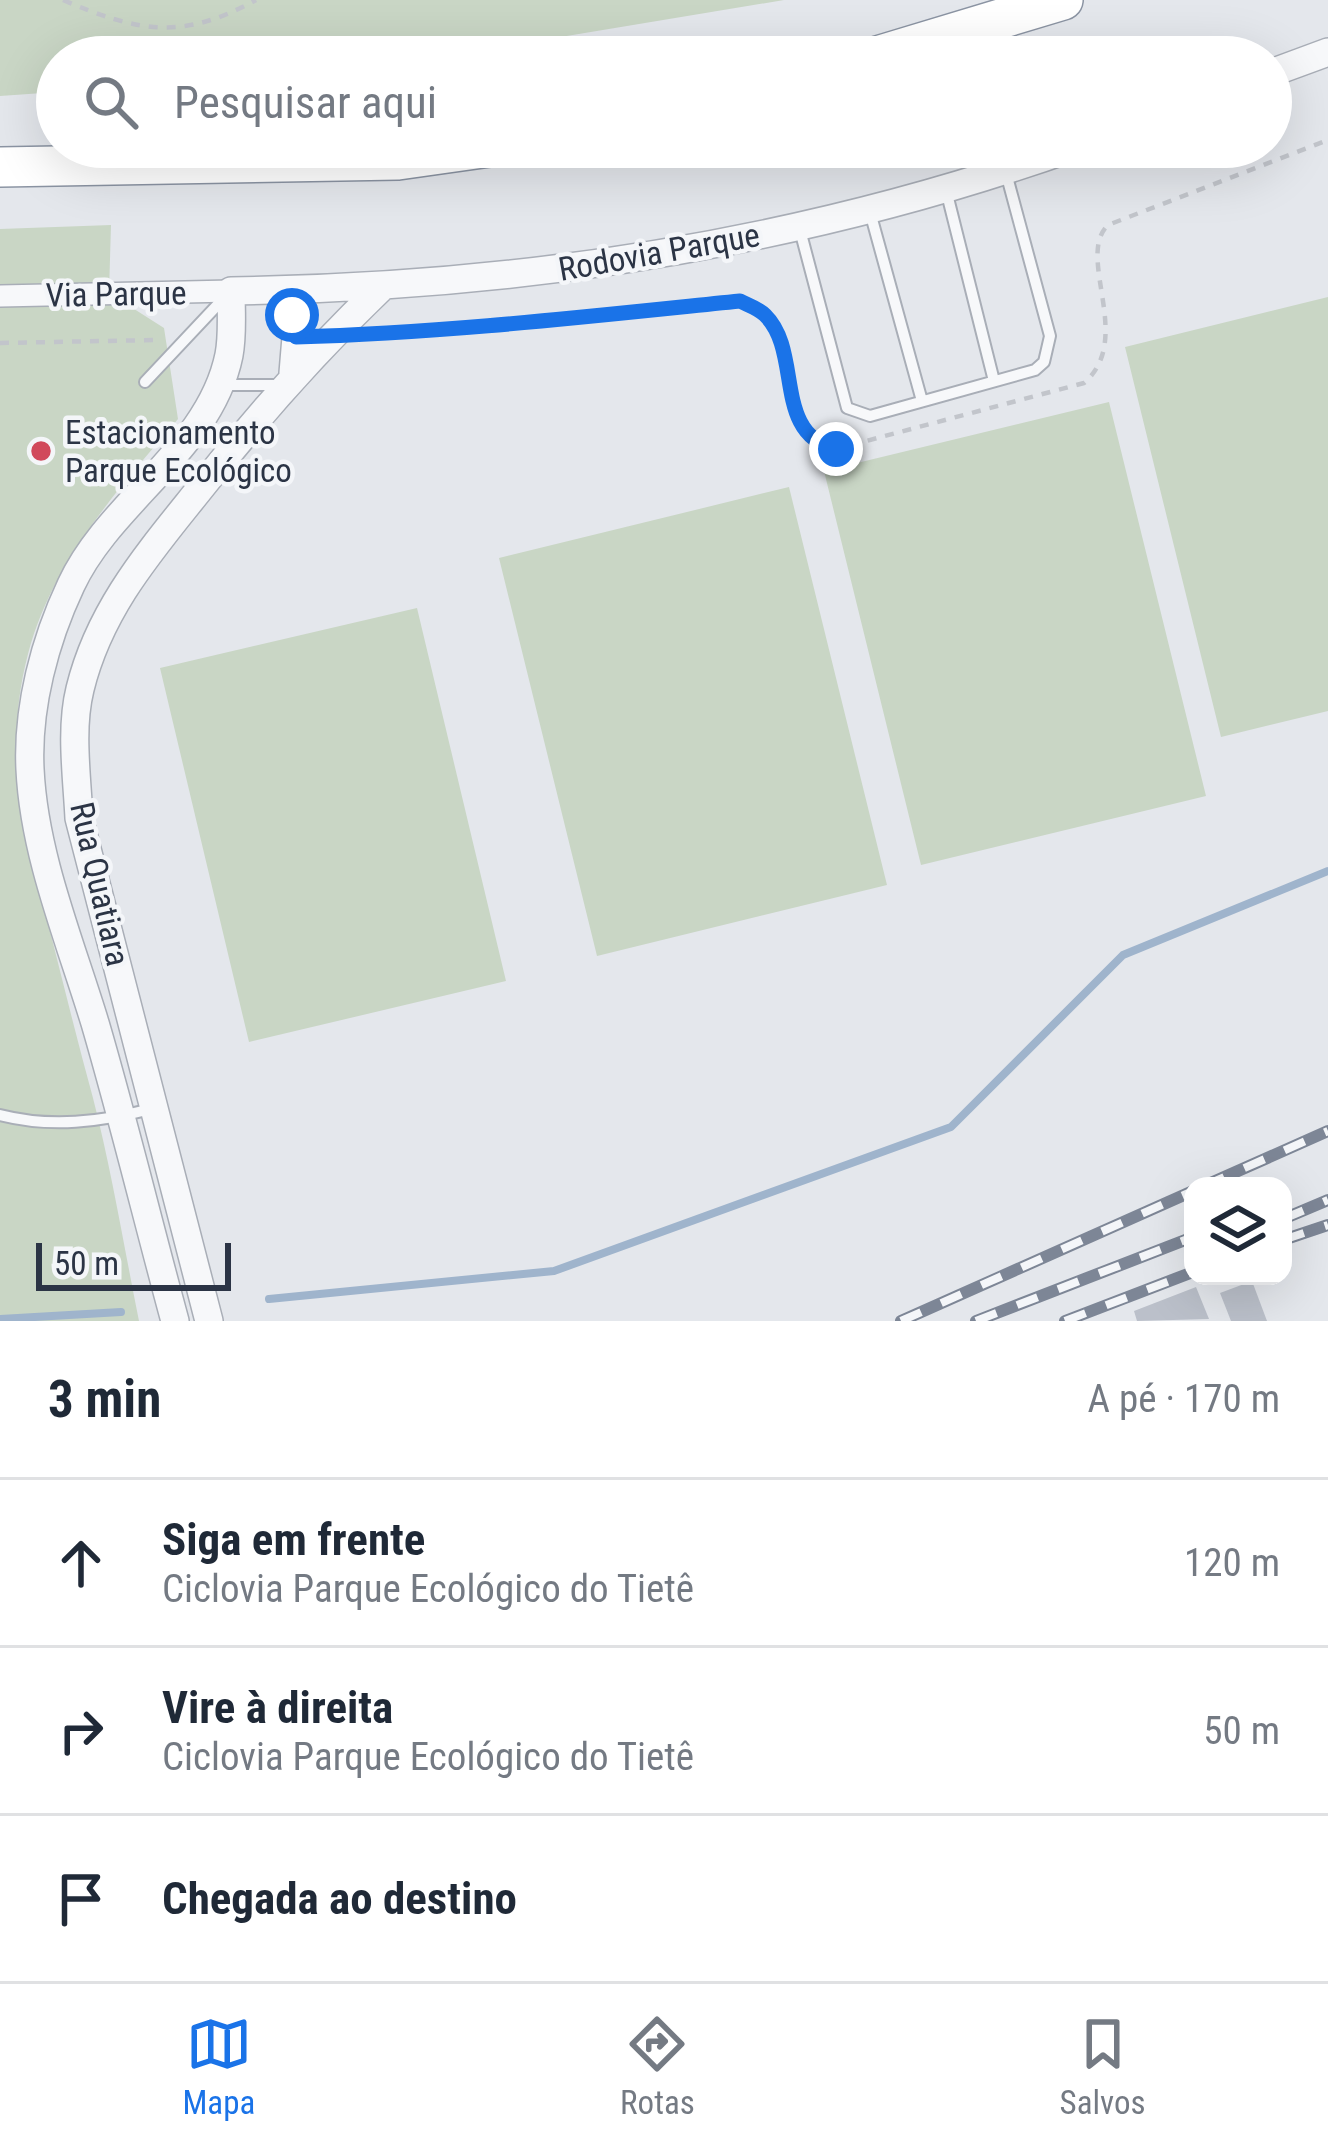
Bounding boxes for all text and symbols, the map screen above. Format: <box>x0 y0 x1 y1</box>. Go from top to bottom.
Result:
search box <box>36 36 1292 168</box>
icon: search <box>78 69 144 135</box>
text: Pesquisar aqui <box>174 76 437 129</box>
street label: Rodovia Parque <box>555 215 763 289</box>
street label: Via Parque <box>45 273 187 315</box>
route start <box>265 288 319 342</box>
place label: Estacionamento Parque Ecológico <box>65 413 292 490</box>
route end <box>809 422 863 476</box>
marker: Estacionamento Parque Ecológico <box>28 438 54 464</box>
street label: Rua Quatiara <box>62 798 138 970</box>
map controls <box>1184 1177 1292 1285</box>
button: layers <box>1184 1177 1292 1285</box>
scale bar <box>36 1237 231 1290</box>
text: 50 m <box>54 1244 119 1283</box>
text: 3 min <box>48 1370 161 1429</box>
text: A pé · 170 m <box>1088 1376 1280 1422</box>
text: Siga em frente <box>162 1513 425 1566</box>
icon: ahead <box>48 1530 114 1596</box>
text: 120 m <box>1184 1540 1280 1586</box>
text: Ciclovia Parque Ecológico do Tietê <box>162 1566 694 1612</box>
text: Vire à direita <box>162 1681 393 1734</box>
icon: right <box>48 1698 114 1764</box>
text: 50 m <box>1203 1708 1280 1754</box>
text: Ciclovia Parque Ecológico do Tietê <box>162 1734 694 1780</box>
icon: arrive <box>48 1866 114 1932</box>
text: Chegada ao destino <box>162 1872 517 1925</box>
tab: Mapa <box>182 2011 255 2122</box>
tab: Rotas <box>620 2011 695 2122</box>
tab: Salvos <box>1060 2011 1146 2122</box>

